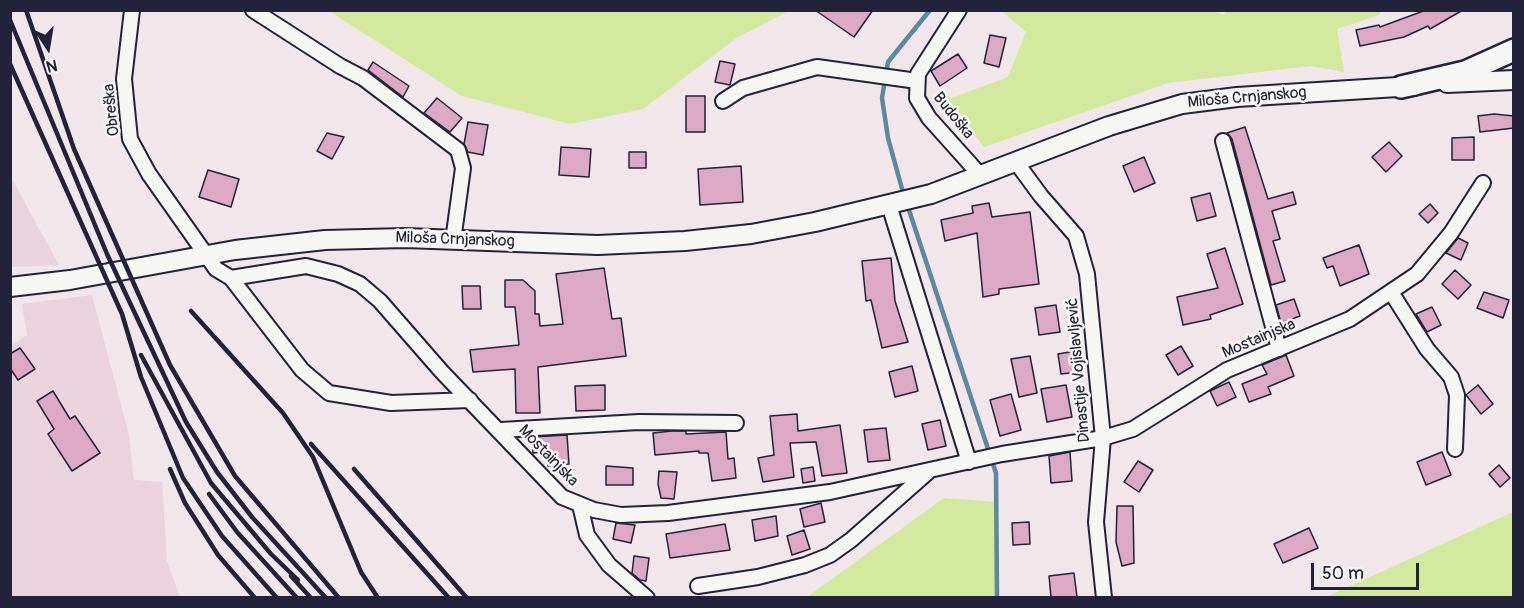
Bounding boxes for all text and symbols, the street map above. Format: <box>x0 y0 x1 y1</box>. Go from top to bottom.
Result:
north arrow <box>18 18 78 78</box>
text: N <box>44 55 59 77</box>
street label: Obreška <box>100 83 124 137</box>
street label: Miloša Crnjanskog <box>1187 83 1307 113</box>
street label: Budoška <box>928 89 978 143</box>
street label: Miloša Crnjanskog <box>395 228 515 252</box>
street label: Dinastije Vojislavljević <box>1063 297 1095 443</box>
street label: Mostainjska <box>1219 315 1299 363</box>
street label: Mostainjska <box>514 421 582 491</box>
scale bar <box>1314 551 1422 589</box>
text: 50 m <box>1322 562 1364 585</box>

